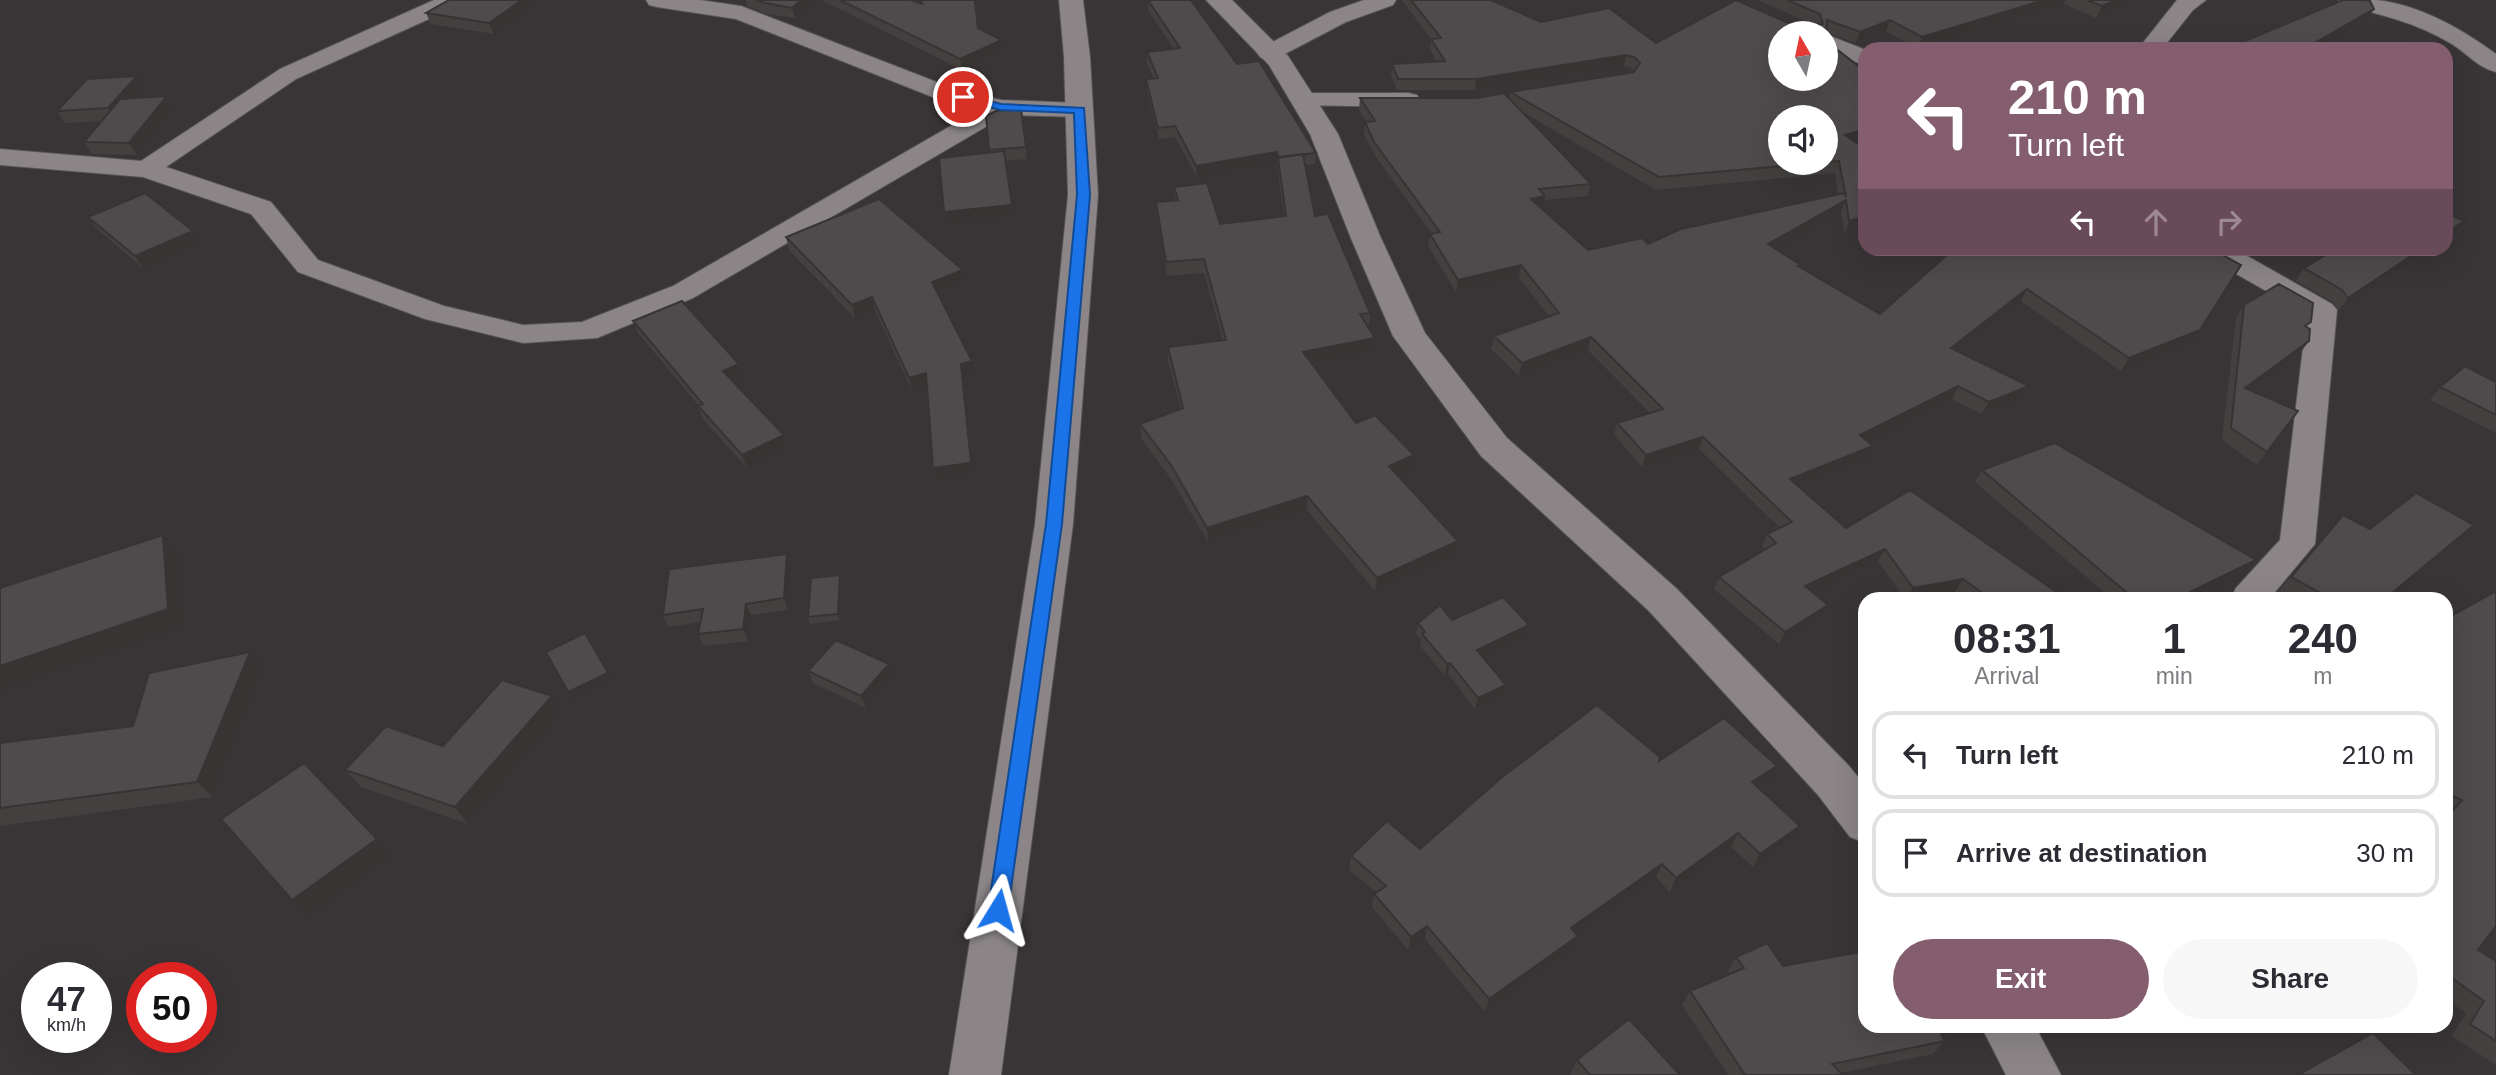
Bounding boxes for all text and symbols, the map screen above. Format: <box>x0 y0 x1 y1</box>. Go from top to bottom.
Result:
north arrow <box>1768 21 1838 91</box>
map controls <box>1768 21 1838 175</box>
pin <box>933 67 993 127</box>
icon: left <box>1893 70 1984 161</box>
text: 210 m <box>2008 70 2147 124</box>
icon: arrive <box>944 78 982 116</box>
button: sound <box>1768 105 1838 175</box>
text: Turn left <box>2008 127 2124 163</box>
icon: left <box>2064 203 2102 241</box>
icon: ahead <box>2137 203 2175 241</box>
icon: right <box>2210 203 2248 241</box>
text: 08:31 <box>1953 615 2061 662</box>
text: 1 <box>2162 615 2186 662</box>
text: 240 <box>2288 615 2358 662</box>
text: Arrival <box>1974 663 2039 689</box>
text: min <box>2156 663 2193 689</box>
text: m <box>2313 663 2332 689</box>
icon: left <box>1897 736 1935 774</box>
text: Turn left <box>1956 740 2058 770</box>
text: 210 m <box>2342 740 2414 770</box>
icon: arrive <box>1897 834 1935 872</box>
text: Arrive at destination <box>1956 838 2207 868</box>
text: 30 m <box>2356 838 2414 868</box>
position arrow <box>961 873 1035 947</box>
button: Exit <box>1893 939 2149 1019</box>
button: Share <box>2163 939 2418 1019</box>
speed limit sign: 50 <box>126 962 217 1053</box>
text: 47 <box>47 979 86 1018</box>
text: km/h <box>47 1015 86 1035</box>

